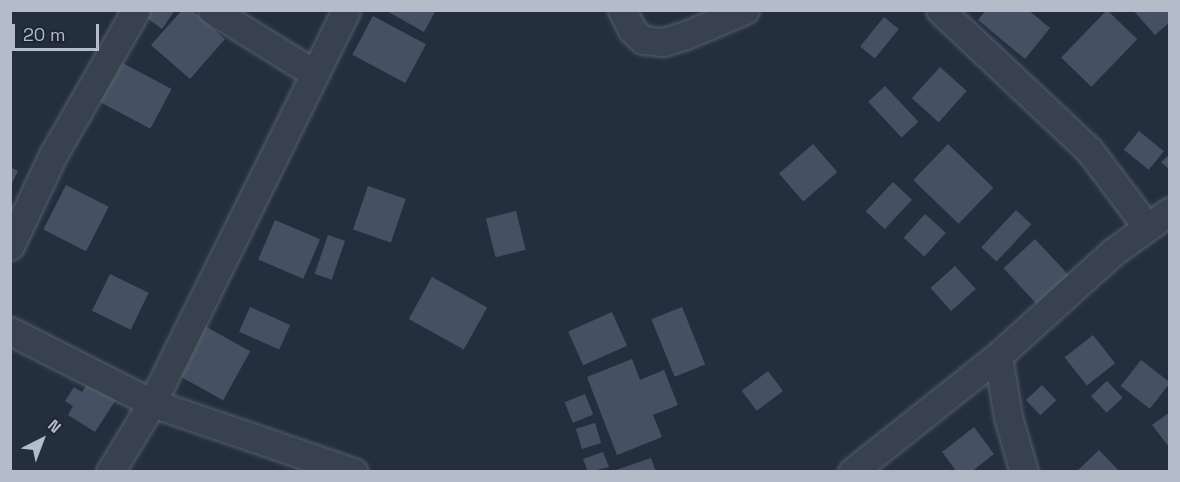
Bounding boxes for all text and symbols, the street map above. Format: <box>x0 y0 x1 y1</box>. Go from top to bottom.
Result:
scale bar <box>15 12 102 50</box>
text: 20 m <box>23 23 66 46</box>
north arrow <box>12 410 72 470</box>
text: N <box>43 415 65 438</box>

